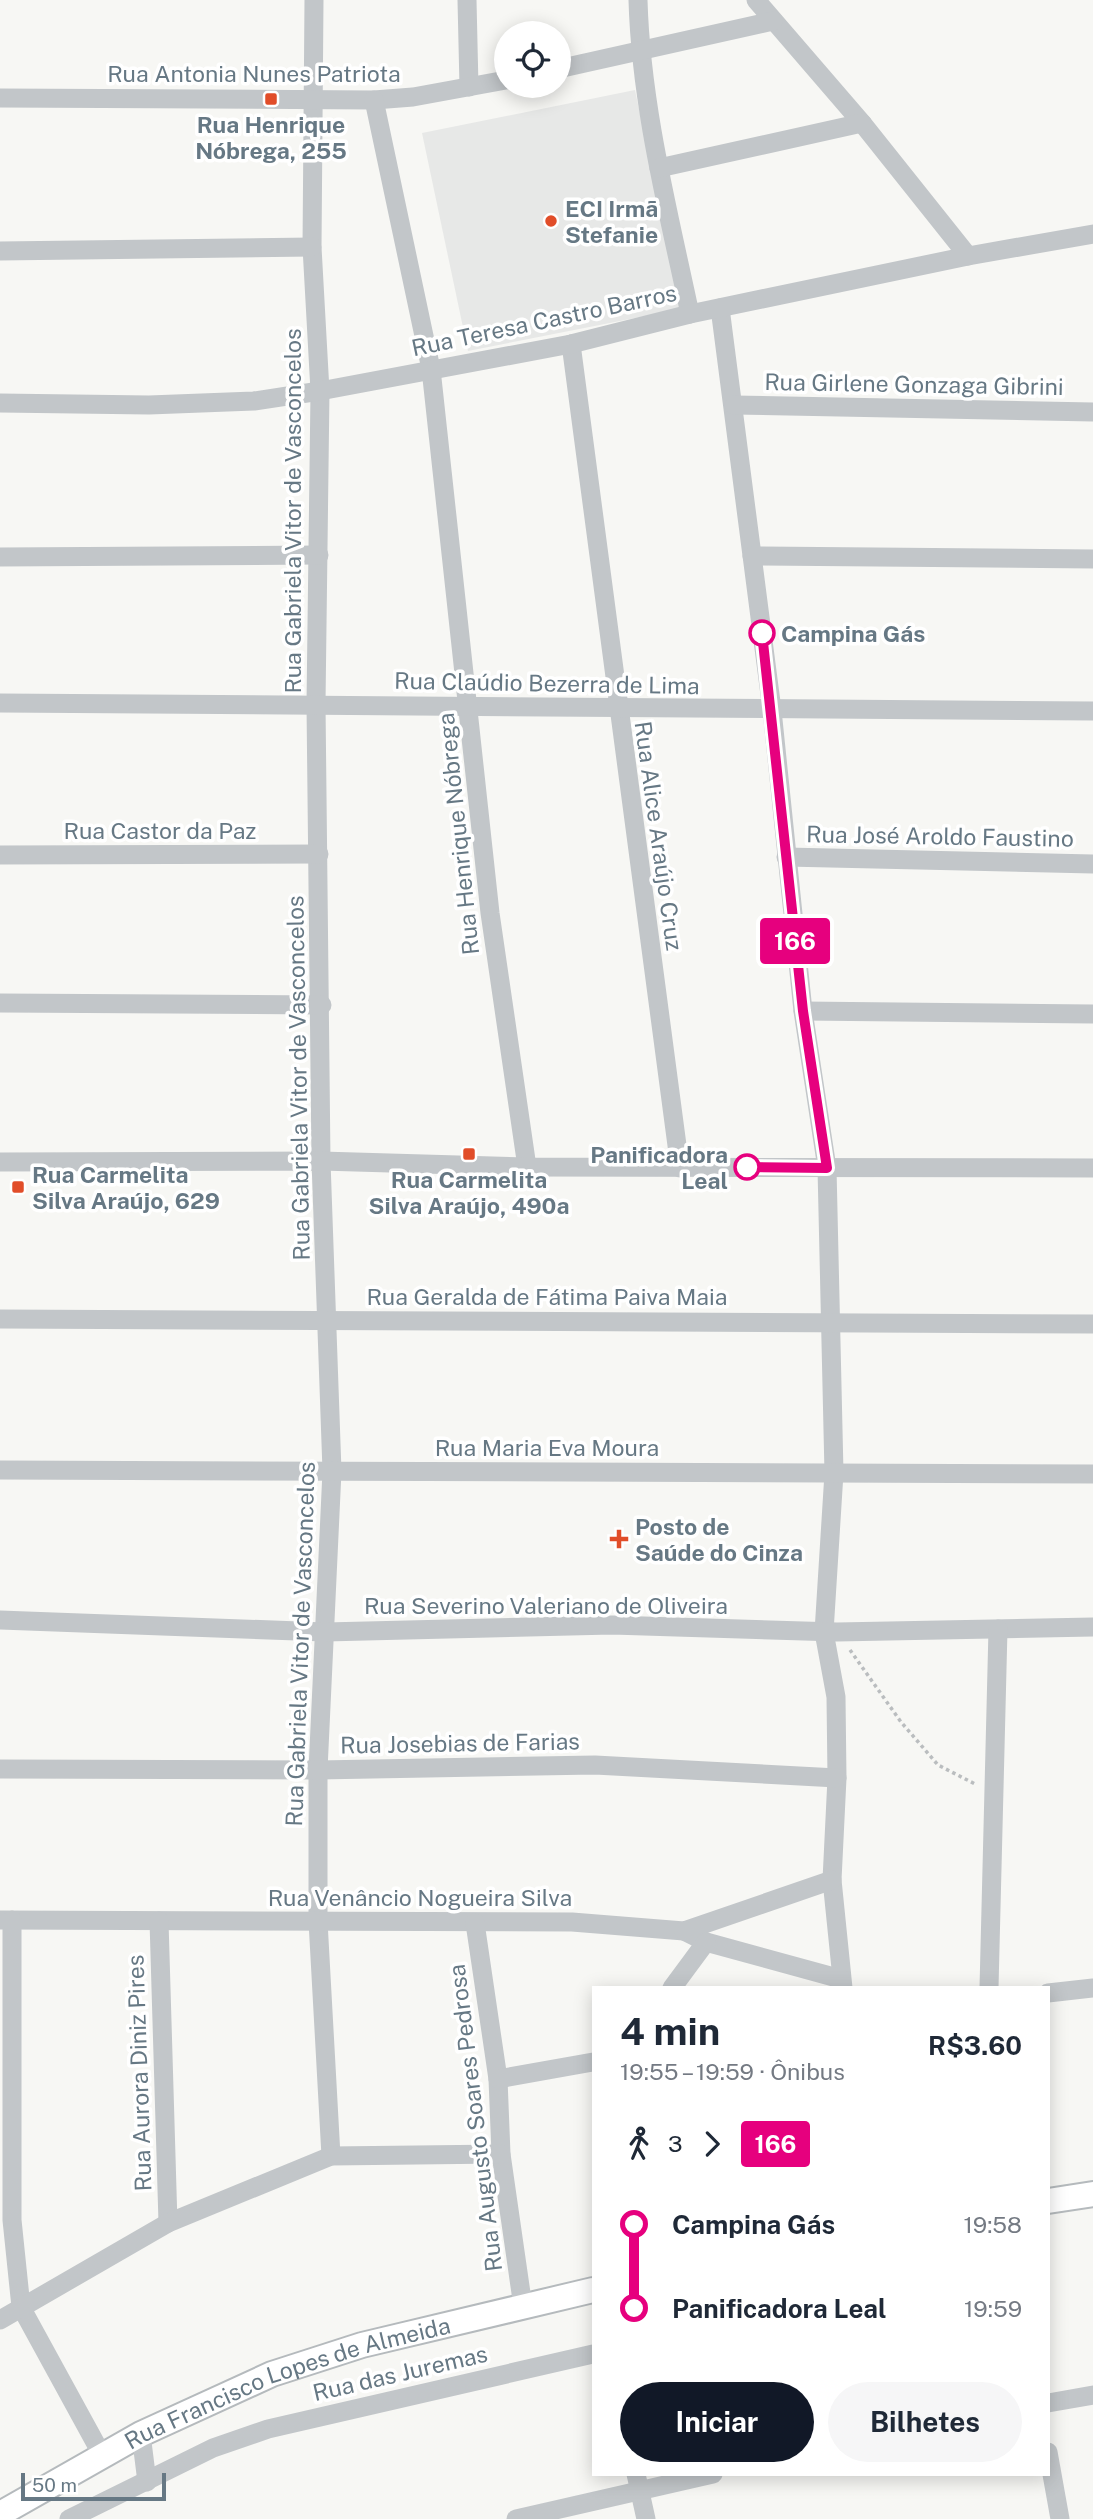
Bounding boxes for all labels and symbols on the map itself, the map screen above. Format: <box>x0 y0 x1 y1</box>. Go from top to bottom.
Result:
street label: Rua Antonia Nunes Patriota <box>107 60 401 87</box>
marker: Rua Henrique Nóbrega, 255 <box>263 91 279 107</box>
place label: Rua Henrique Nóbrega, 255 <box>195 111 347 164</box>
place label: ECI Irmã Stefanie <box>565 195 658 248</box>
marker: ECI Irmã Stefanie <box>543 213 559 229</box>
street label: Rua Teresa Castro Barros <box>409 279 679 361</box>
street label: Rua Gabriela Vitor de Vasconcelos <box>279 328 306 694</box>
street label: Rua Girlene Gonzaga Gibrini <box>764 368 1064 400</box>
marker: Campina Gás <box>749 620 775 646</box>
place label: Campina Gás <box>781 620 925 647</box>
street label: Rua Claúdio Bezerra de Lima <box>394 667 700 699</box>
street label: Rua Henrique Nóbrega <box>432 712 484 956</box>
street label: Rua Alice Araújo Cruz <box>630 719 688 953</box>
street label: Rua Castor da Paz <box>64 817 256 844</box>
street label: Rua José Aroldo Faustino <box>806 820 1074 852</box>
street label: Rua Gabriela Vitor de Vasconcelos <box>281 895 315 1261</box>
line badge: 166 <box>755 918 835 964</box>
place label: Panificadora Leal <box>590 1141 728 1194</box>
marker: Rua Carmelita Silva Araújo, 490a <box>461 1146 477 1162</box>
marker: Panificadora Leal <box>734 1154 760 1180</box>
place label: Rua Carmelita Silva Araújo, 629 <box>32 1161 220 1214</box>
place label: Rua Carmelita Silva Araújo, 490a <box>369 1166 569 1219</box>
marker: Rua Carmelita Silva Araújo, 629 <box>10 1179 26 1195</box>
street label: Rua Geralda de Fátima Paiva Maia <box>366 1283 728 1310</box>
street label: Rua Maria Eva Moura <box>435 1434 659 1461</box>
street label: Rua Gabriela Vitor de Vasconcelos <box>280 1461 320 1827</box>
place label: Posto de Saúde do Cinza <box>635 1513 803 1566</box>
marker: Posto de Saúde do Cinza <box>609 1529 629 1549</box>
street label: Rua Severino Valeriano de Oliveira <box>364 1592 728 1619</box>
street label: Rua Josebias de Farias <box>340 1727 580 1759</box>
street label: Rua Venâncio Nogueira Silva <box>268 1884 572 1911</box>
street label: Rua Aurora Diniz Pires <box>121 1954 157 2192</box>
street label: Rua Augusto Soares Pedrosa <box>443 1963 507 2273</box>
street label: Rua Francisco Lopes de Almeida <box>120 2311 453 2454</box>
street label: Rua das Juremas <box>310 2340 490 2406</box>
scale bar <box>21 2470 166 2502</box>

